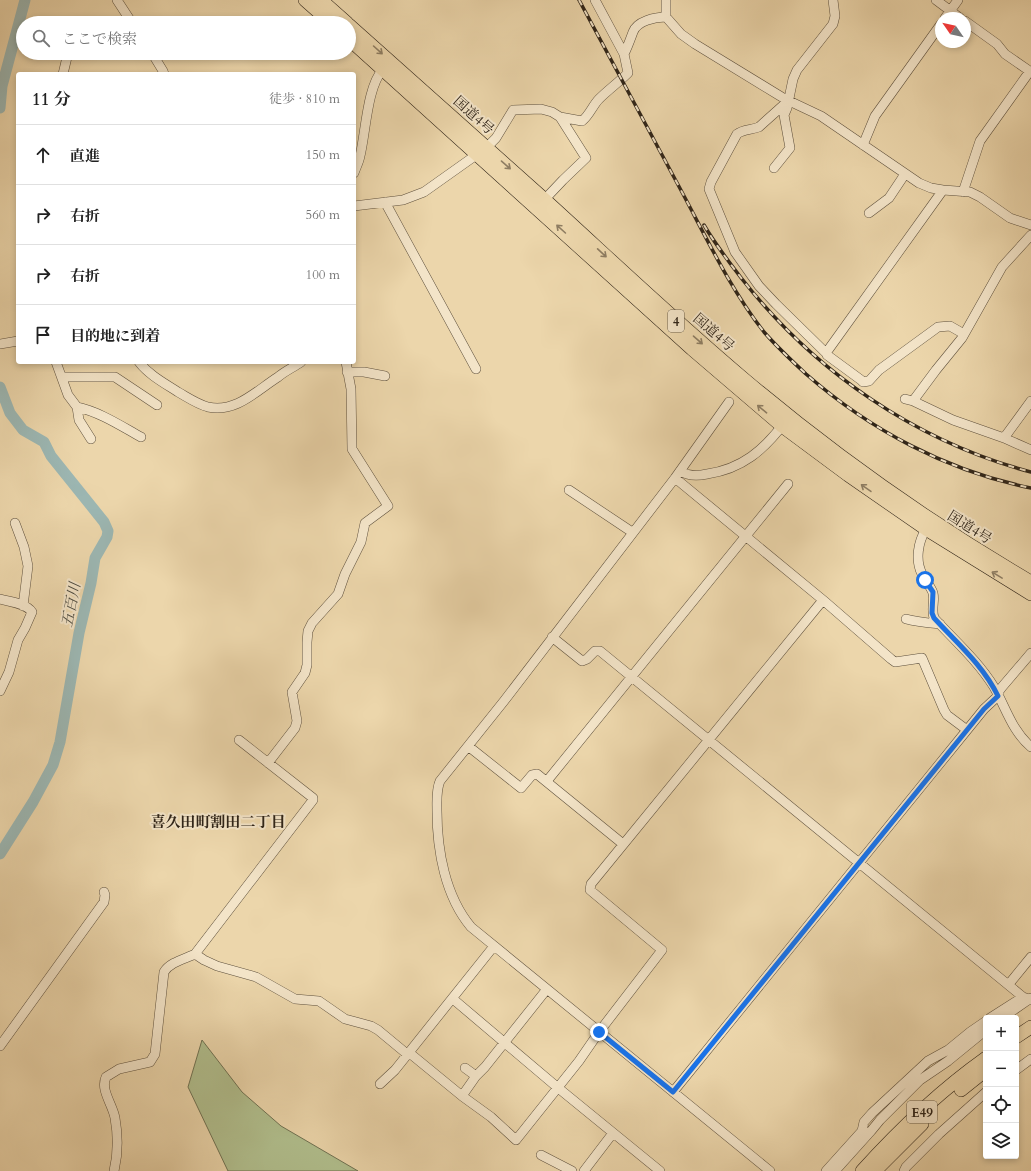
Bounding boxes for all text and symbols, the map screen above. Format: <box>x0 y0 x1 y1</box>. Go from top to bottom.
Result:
north arrow <box>935 12 971 48</box>
search box <box>16 16 356 60</box>
icon: search <box>30 27 52 49</box>
text: ここで検索 <box>62 29 137 49</box>
one-way arrow <box>373 46 383 55</box>
text: 11 分 <box>32 88 71 111</box>
text: 徒歩 · 810 m <box>269 90 340 108</box>
street label: 国道4号 <box>449 92 498 139</box>
icon: ahead <box>32 144 54 166</box>
text: 直進 <box>70 146 100 166</box>
text: 150 m <box>306 146 340 164</box>
one-way arrow <box>501 161 511 170</box>
icon: right <box>32 204 54 226</box>
text: 右折 <box>70 206 100 226</box>
text: 560 m <box>306 206 340 224</box>
one-way arrow <box>556 224 566 234</box>
one-way arrow <box>597 248 607 258</box>
icon: right <box>32 264 54 286</box>
text: 右折 <box>70 266 100 286</box>
text: 100 m <box>306 266 340 284</box>
street label: 国道4号 <box>689 309 738 356</box>
road number: 4 <box>668 310 684 332</box>
icon: arrive <box>32 324 54 346</box>
text: 目的地に到着 <box>70 326 160 346</box>
one-way arrow <box>693 336 704 345</box>
one-way arrow <box>757 405 767 414</box>
one-way arrow <box>860 484 871 492</box>
street label: 国道4号 <box>944 506 996 549</box>
one-way arrow <box>991 570 1003 578</box>
route start <box>916 571 934 589</box>
water label: 五百川 <box>57 579 85 629</box>
district label: 喜久田町割田二丁目 <box>150 812 286 832</box>
map controls <box>983 1015 1019 1159</box>
button: + <box>983 1015 1019 1051</box>
route end <box>590 1023 608 1041</box>
button: − <box>983 1051 1019 1087</box>
button: locate <box>983 1087 1019 1123</box>
road number: E49 <box>907 1101 937 1123</box>
button: layers <box>983 1123 1019 1159</box>

